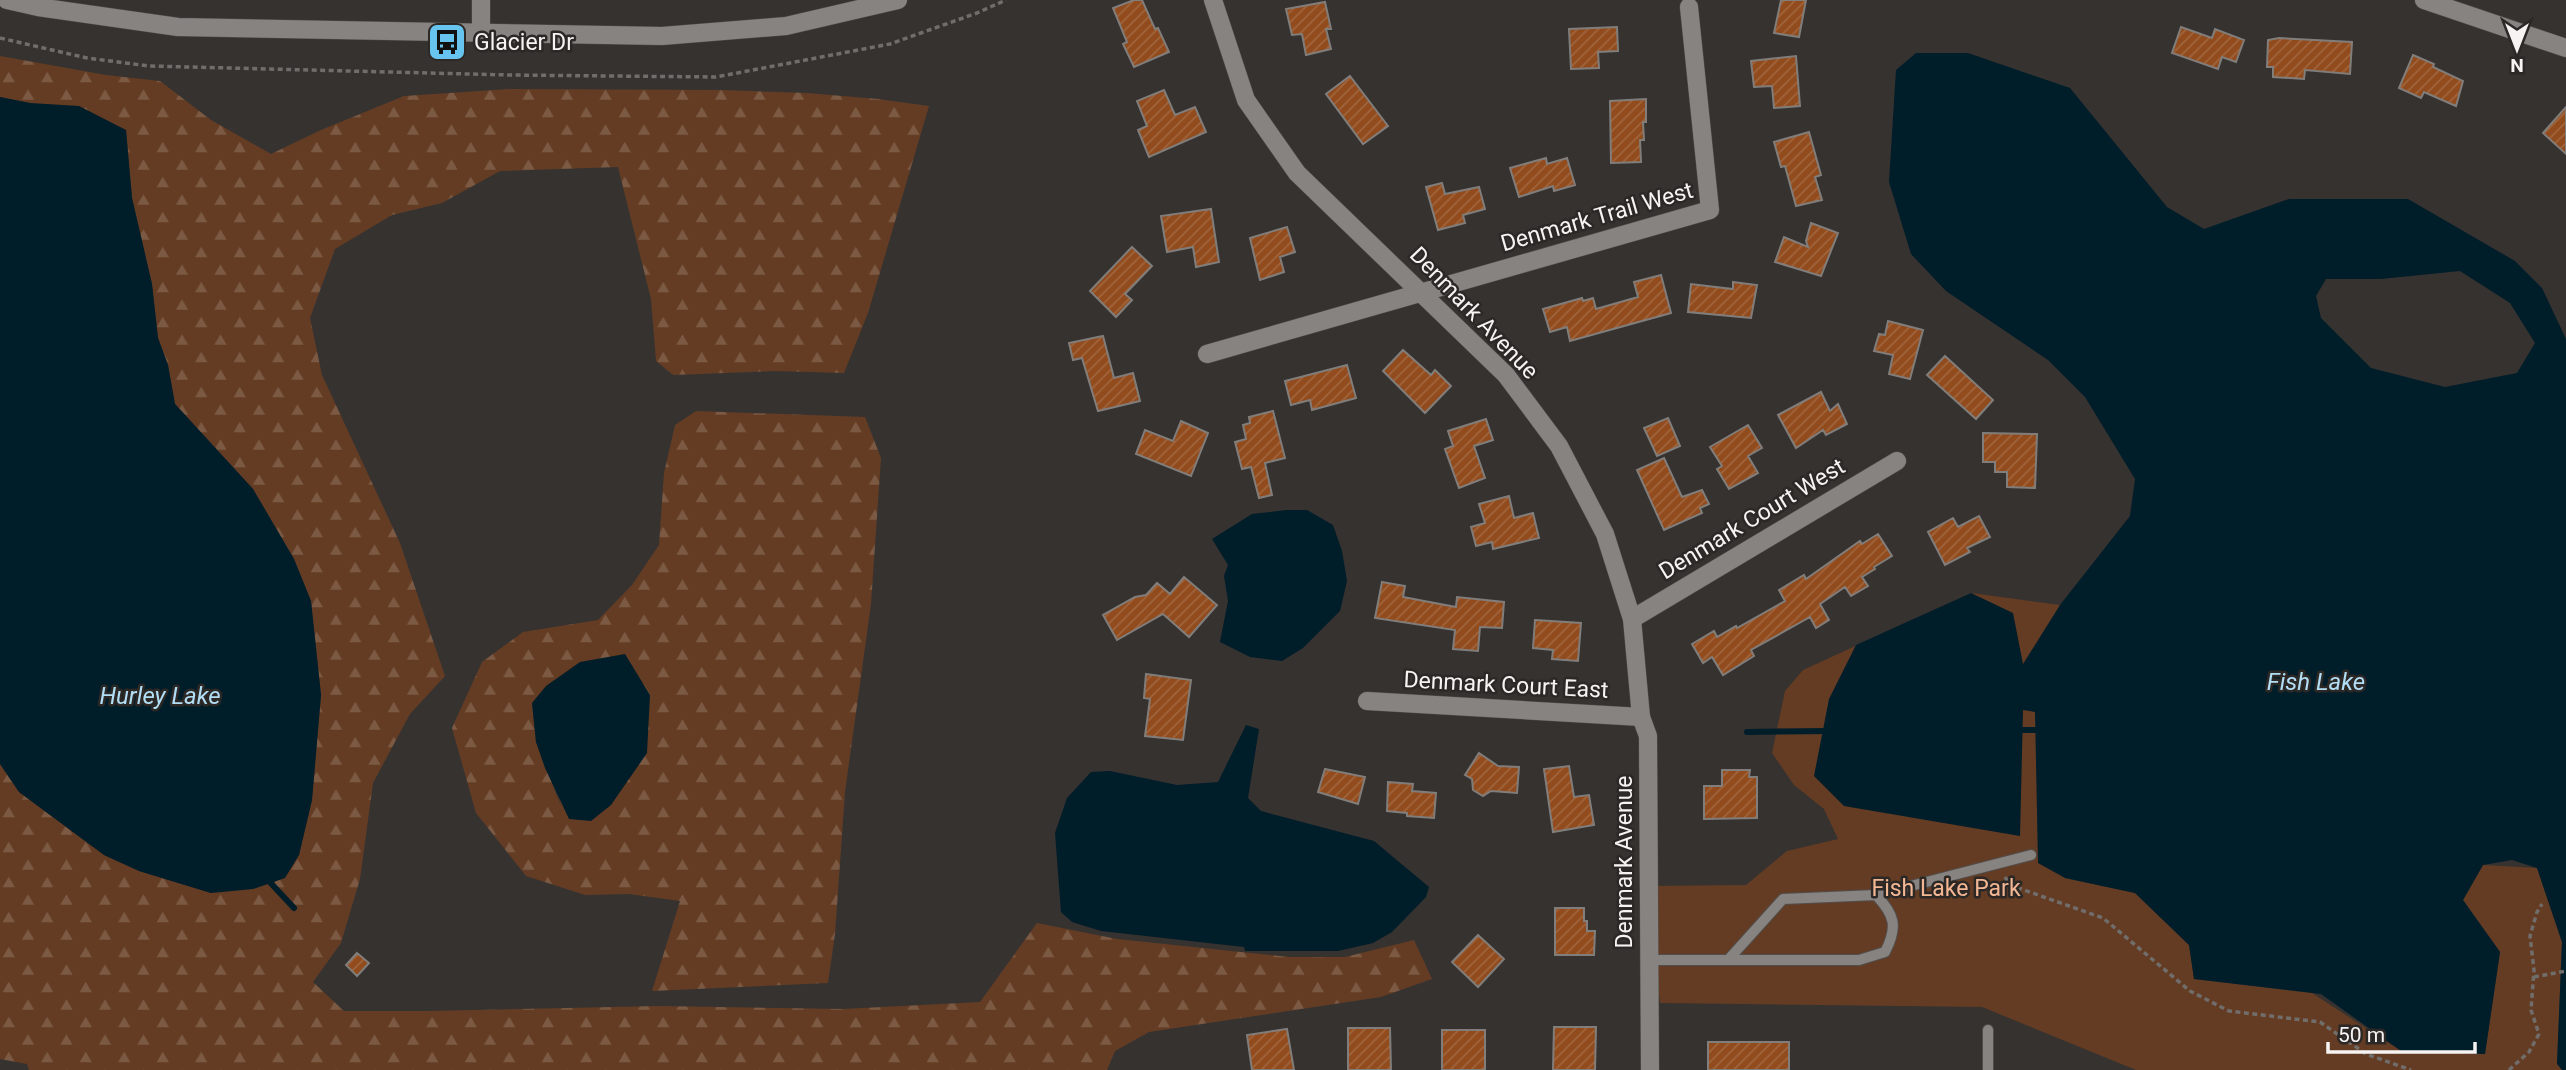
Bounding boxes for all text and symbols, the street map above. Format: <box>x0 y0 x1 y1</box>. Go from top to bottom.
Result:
north arrow <box>2482 14 2552 84</box>
bus stop icon: Glacier Dr <box>426 21 468 63</box>
place label: Glacier Dr <box>474 29 574 56</box>
text: N <box>2510 54 2524 77</box>
street label: Denmark Trail West <box>1498 177 1696 257</box>
street label: Denmark Avenue <box>1404 241 1544 385</box>
street label: Denmark Court West <box>1654 453 1850 585</box>
street label: Denmark Court East <box>1403 666 1609 704</box>
water label: Fish Lake <box>2267 668 2365 696</box>
water label: Hurley Lake <box>99 682 221 710</box>
street label: Denmark Avenue <box>1611 775 1638 949</box>
park label: Fish Lake Park <box>1871 875 2021 902</box>
scale bar <box>2328 1010 2475 1054</box>
text: 50 m <box>2338 1023 2385 1047</box>

